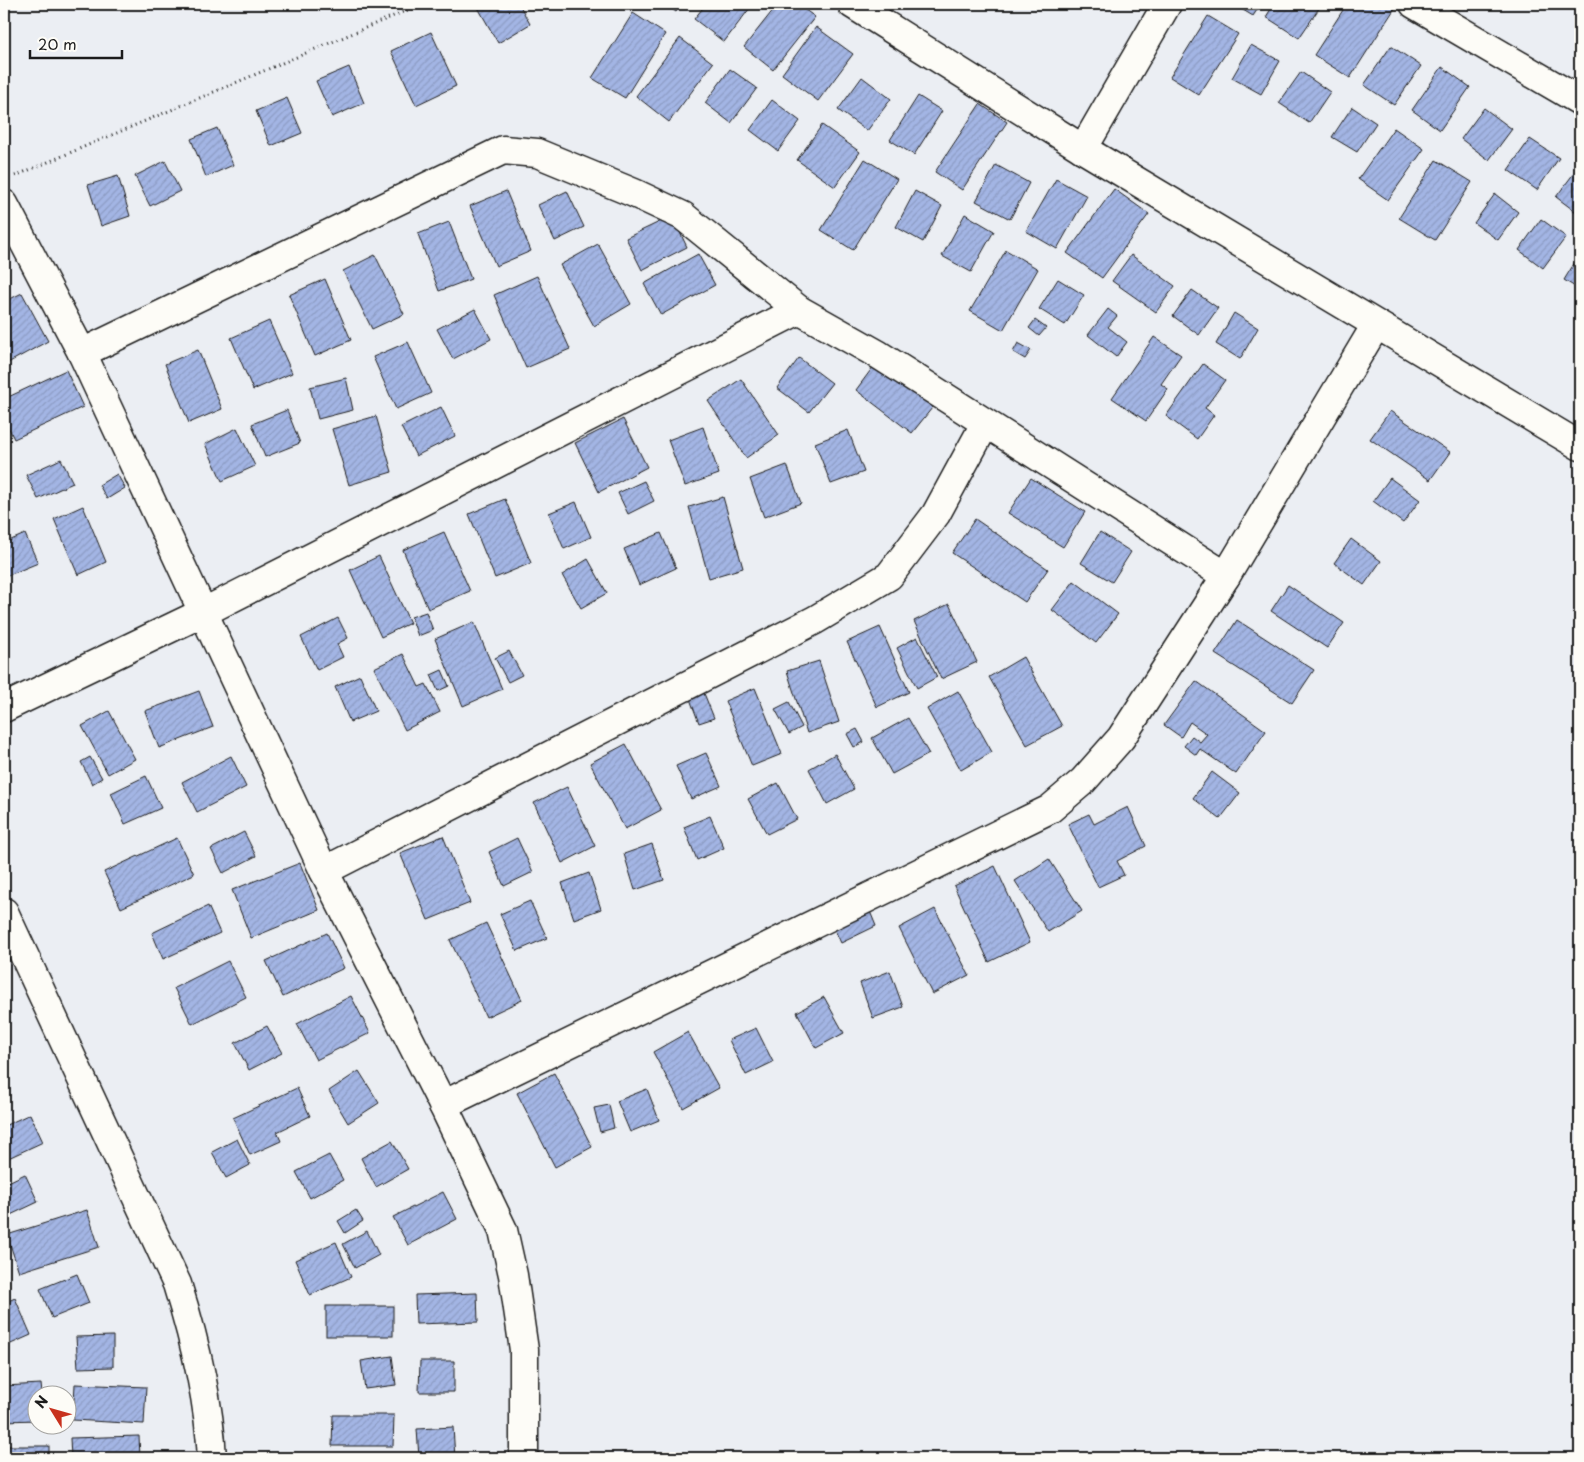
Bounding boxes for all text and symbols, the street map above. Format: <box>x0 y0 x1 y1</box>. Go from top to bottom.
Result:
scale bar <box>30 28 122 60</box>
text: 20 m <box>38 32 77 55</box>
north arrow <box>28 1384 78 1434</box>
text: N <box>29 1391 53 1413</box>

